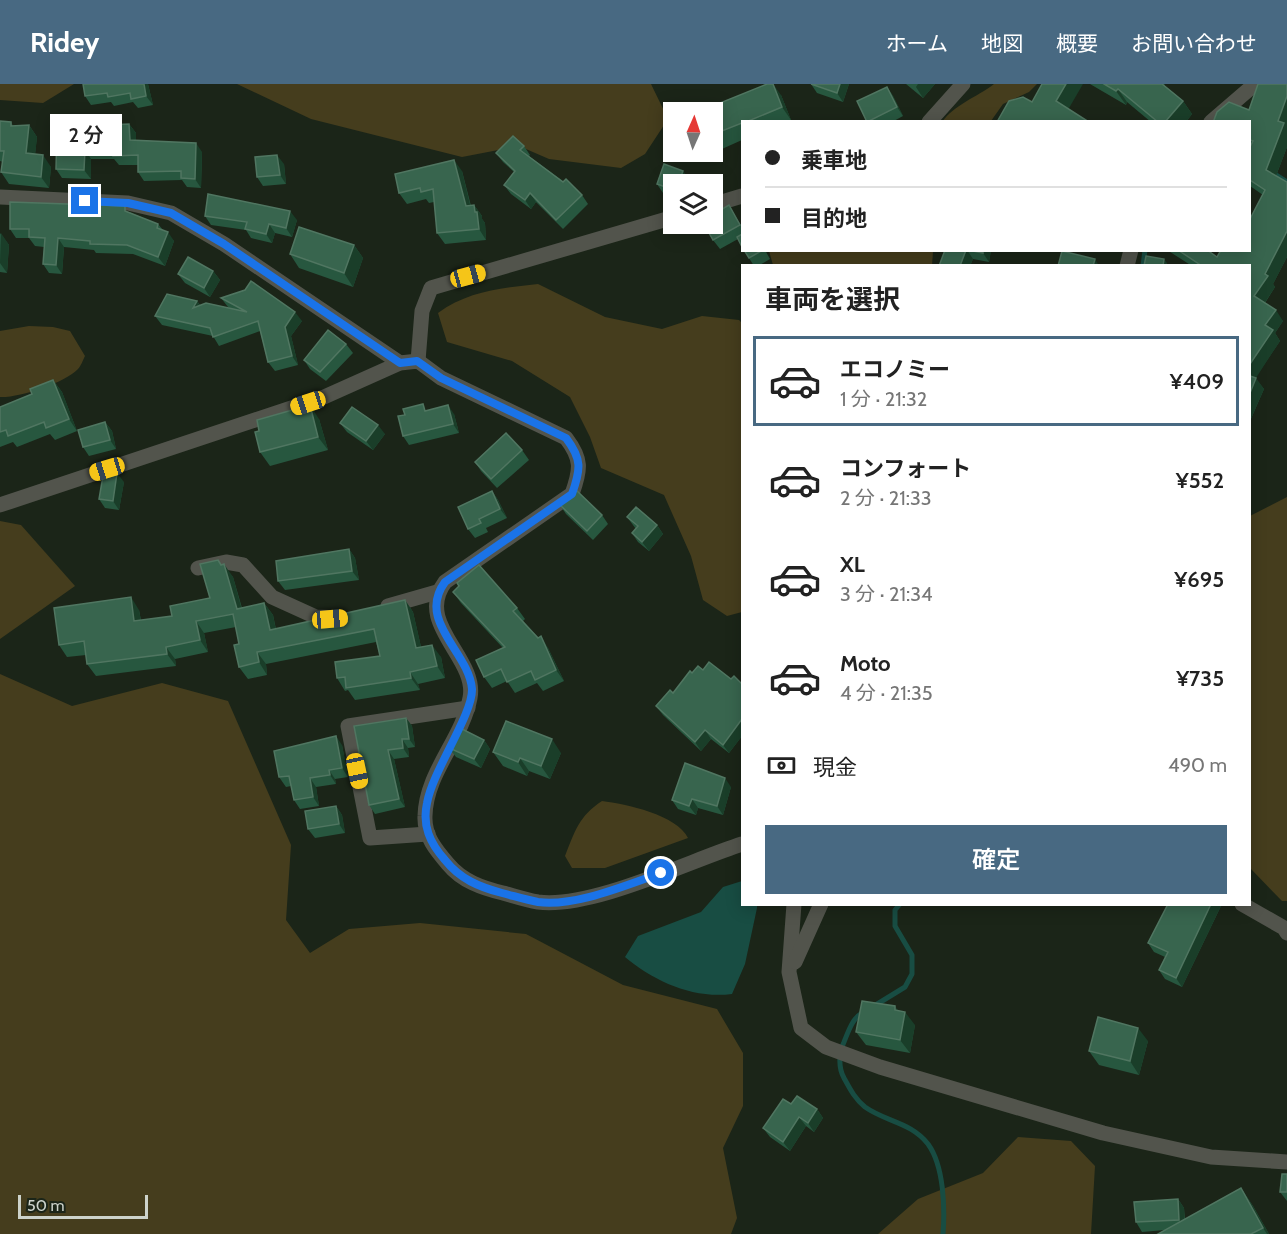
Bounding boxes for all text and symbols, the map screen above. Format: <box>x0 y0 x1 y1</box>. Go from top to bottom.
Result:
text: Ridey <box>30 25 99 59</box>
text: ホーム <box>886 31 948 56</box>
text: 地図 <box>981 31 1023 56</box>
text: 概要 <box>1056 31 1098 56</box>
text: お問い合わせ <box>1131 31 1257 56</box>
north arrow <box>663 102 723 162</box>
map controls <box>663 102 723 234</box>
callout: 2 分 <box>49 114 121 156</box>
text: 2 分 <box>68 123 104 147</box>
text: 乗車地 <box>801 147 867 174</box>
button: layers <box>663 174 723 234</box>
route end <box>71 187 98 214</box>
text: 目的地 <box>801 205 867 232</box>
car <box>448 263 488 289</box>
text: 車両を選択 <box>765 283 900 316</box>
icon: car <box>768 354 822 408</box>
text: エコノミー <box>840 356 950 383</box>
text: ¥409 <box>1170 368 1224 395</box>
text: 1 分 · 21:32 <box>840 387 927 411</box>
car <box>288 389 328 417</box>
icon: car <box>768 453 822 507</box>
car <box>87 455 127 483</box>
text: コンフォート <box>840 455 971 482</box>
text: ¥552 <box>1176 467 1224 494</box>
text: 2 分 · 21:33 <box>840 486 932 510</box>
text: XL <box>840 551 865 578</box>
icon: car <box>768 552 822 606</box>
text: ¥695 <box>1174 566 1224 593</box>
text: 3 分 · 21:34 <box>840 582 933 606</box>
car <box>311 608 349 630</box>
text: Moto <box>840 650 891 677</box>
icon: car <box>768 651 822 705</box>
text: ¥735 <box>1176 665 1224 692</box>
text: 4 分 · 21:35 <box>840 681 933 705</box>
icon: cash <box>765 749 798 782</box>
car <box>344 752 370 790</box>
text: 490 m <box>1168 753 1227 777</box>
text: 現金 <box>813 754 857 781</box>
button: 確定 <box>765 825 1227 894</box>
route start <box>647 859 674 886</box>
scale bar <box>18 1192 148 1220</box>
text: 50 m <box>27 1196 64 1215</box>

